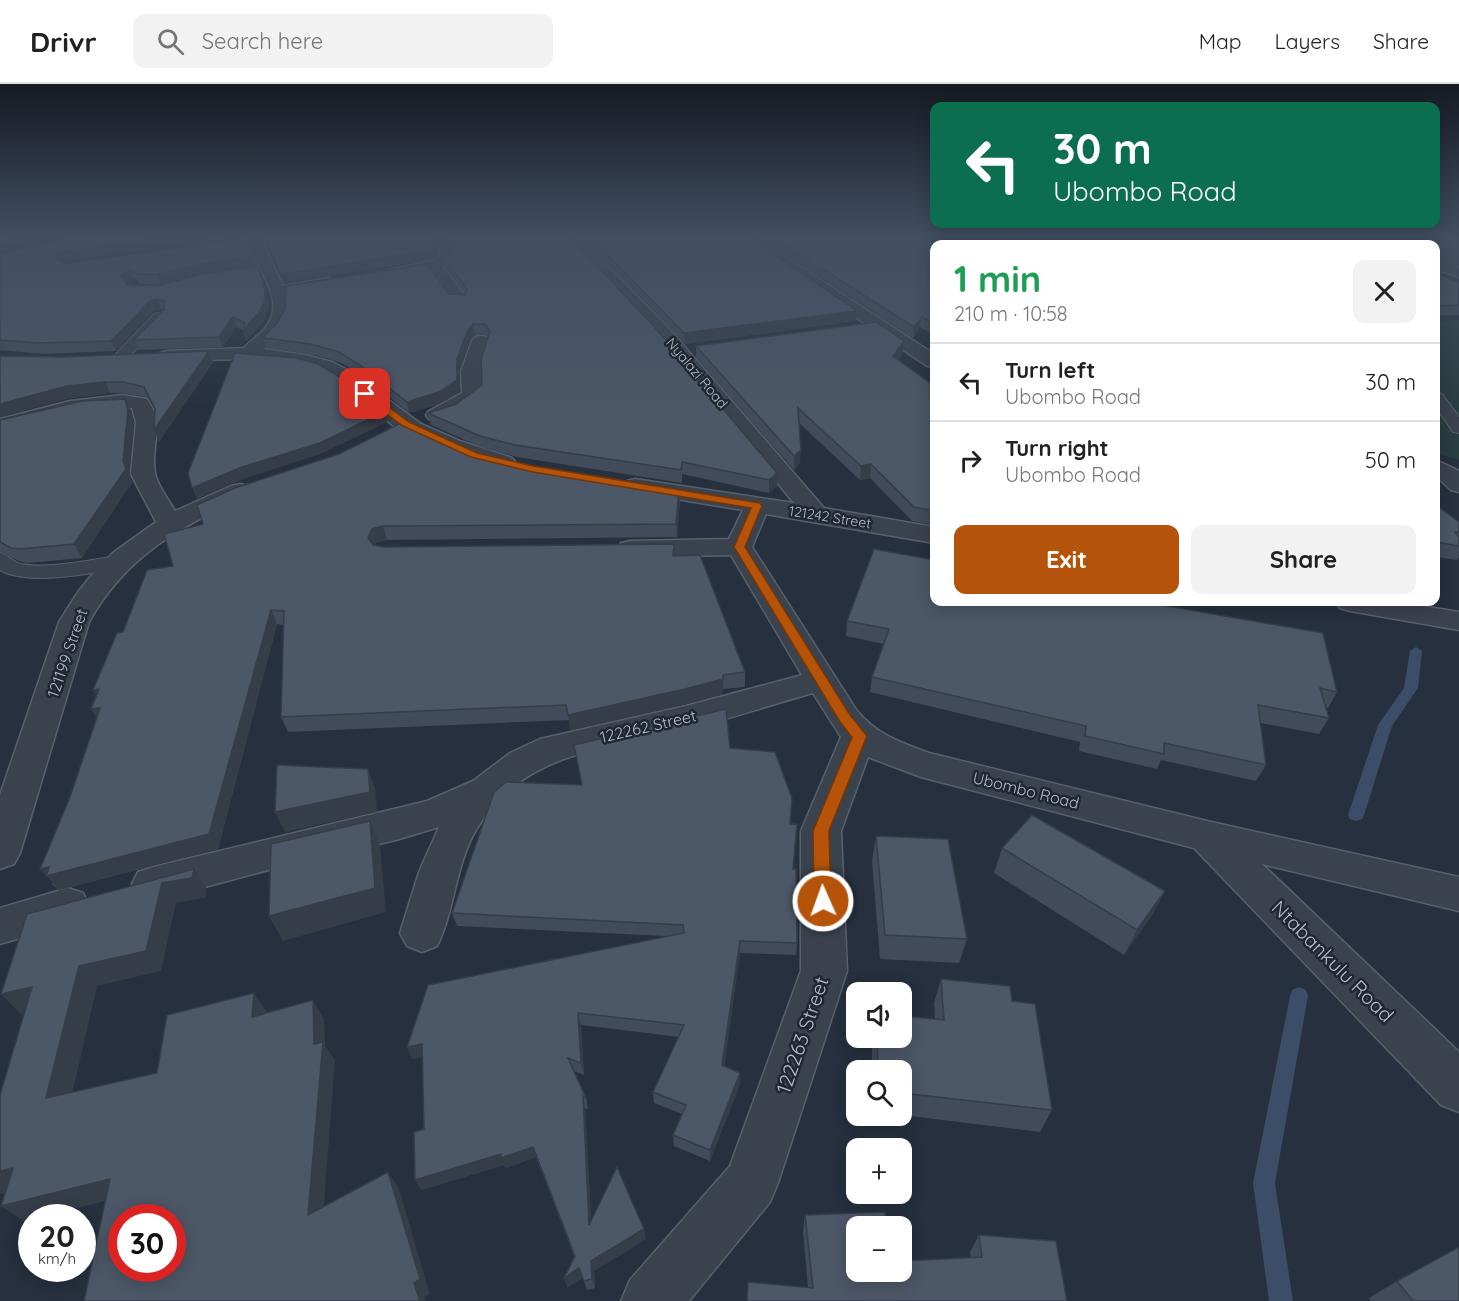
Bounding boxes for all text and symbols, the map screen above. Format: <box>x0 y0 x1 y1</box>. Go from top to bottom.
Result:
search box <box>133 14 553 68</box>
text: Drivr <box>30 24 97 59</box>
icon: search <box>154 25 187 58</box>
text: Search here <box>202 27 323 55</box>
text: Map <box>1199 28 1242 54</box>
text: Layers <box>1275 28 1340 54</box>
text: Share <box>1373 28 1429 54</box>
text: 30 m <box>1053 122 1152 175</box>
icon: left <box>954 126 1032 204</box>
text: Ubombo Road <box>1053 174 1237 208</box>
text: 1 min <box>954 256 1041 301</box>
button: close <box>1353 260 1416 323</box>
text: 210 m · 10:58 <box>954 301 1068 326</box>
street label: Nyalazi Road <box>662 334 732 412</box>
text: Turn left <box>1005 356 1095 384</box>
icon: left <box>954 366 987 399</box>
pin <box>339 368 390 419</box>
text: 30 m <box>1365 368 1416 396</box>
icon: arrive <box>348 377 381 410</box>
text: Ubombo Road <box>1005 384 1141 409</box>
text: Turn right <box>1005 434 1109 462</box>
icon: right <box>954 444 987 477</box>
text: 50 m <box>1365 446 1416 474</box>
text: Ubombo Road <box>1005 462 1141 487</box>
street label: 121242 Street <box>788 502 873 532</box>
button: Exit <box>954 525 1179 594</box>
button: Share <box>1191 525 1416 594</box>
street label: 121199 Street <box>42 606 92 700</box>
street label: 122262 Street <box>598 705 698 747</box>
street label: Ubombo Road <box>971 767 1081 813</box>
position arrow <box>791 869 855 933</box>
street label: Ntabankulu Road <box>1267 895 1399 1027</box>
street label: 122263 Street <box>770 973 834 1097</box>
map controls <box>846 982 912 1282</box>
button: sound <box>846 982 912 1048</box>
button: search <box>846 1060 912 1126</box>
button: + <box>846 1138 912 1204</box>
speed limit sign: 30 <box>108 1204 186 1282</box>
button: − <box>846 1216 912 1282</box>
text: 20 <box>39 1217 75 1255</box>
text: km/h <box>38 1249 76 1268</box>

